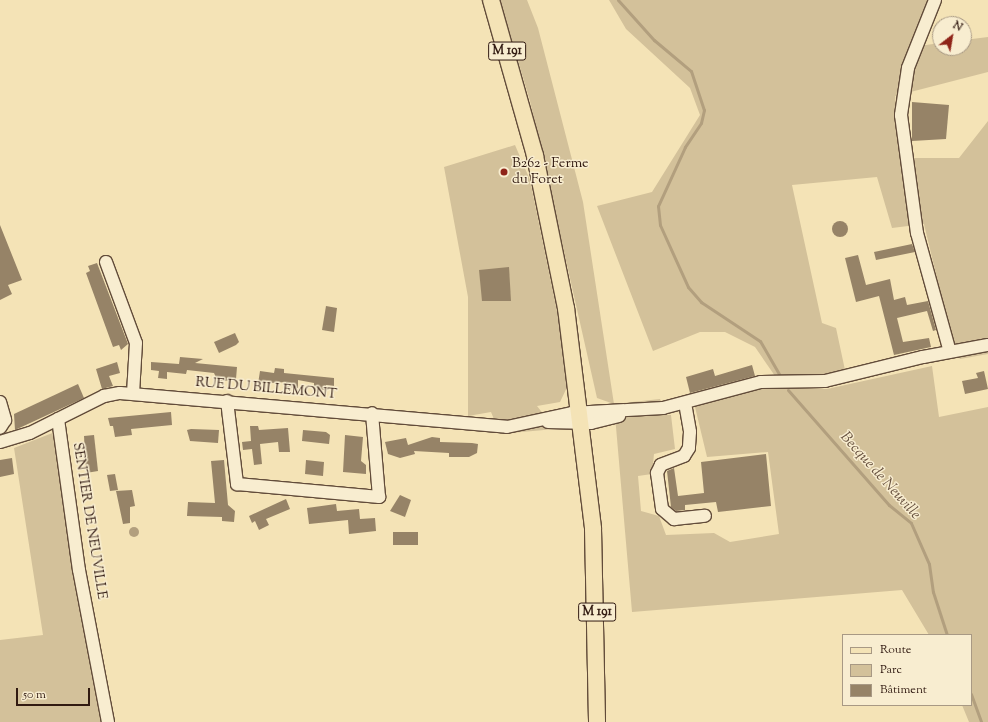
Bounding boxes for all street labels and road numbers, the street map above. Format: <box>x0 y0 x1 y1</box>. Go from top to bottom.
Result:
road number: M 191 <box>488 40 526 62</box>
street label: RUE DU BILLEMONT <box>195 374 337 404</box>
street label: SENTIER DE NEUVILLE <box>68 441 110 601</box>
road number: M 191 <box>578 601 616 623</box>

